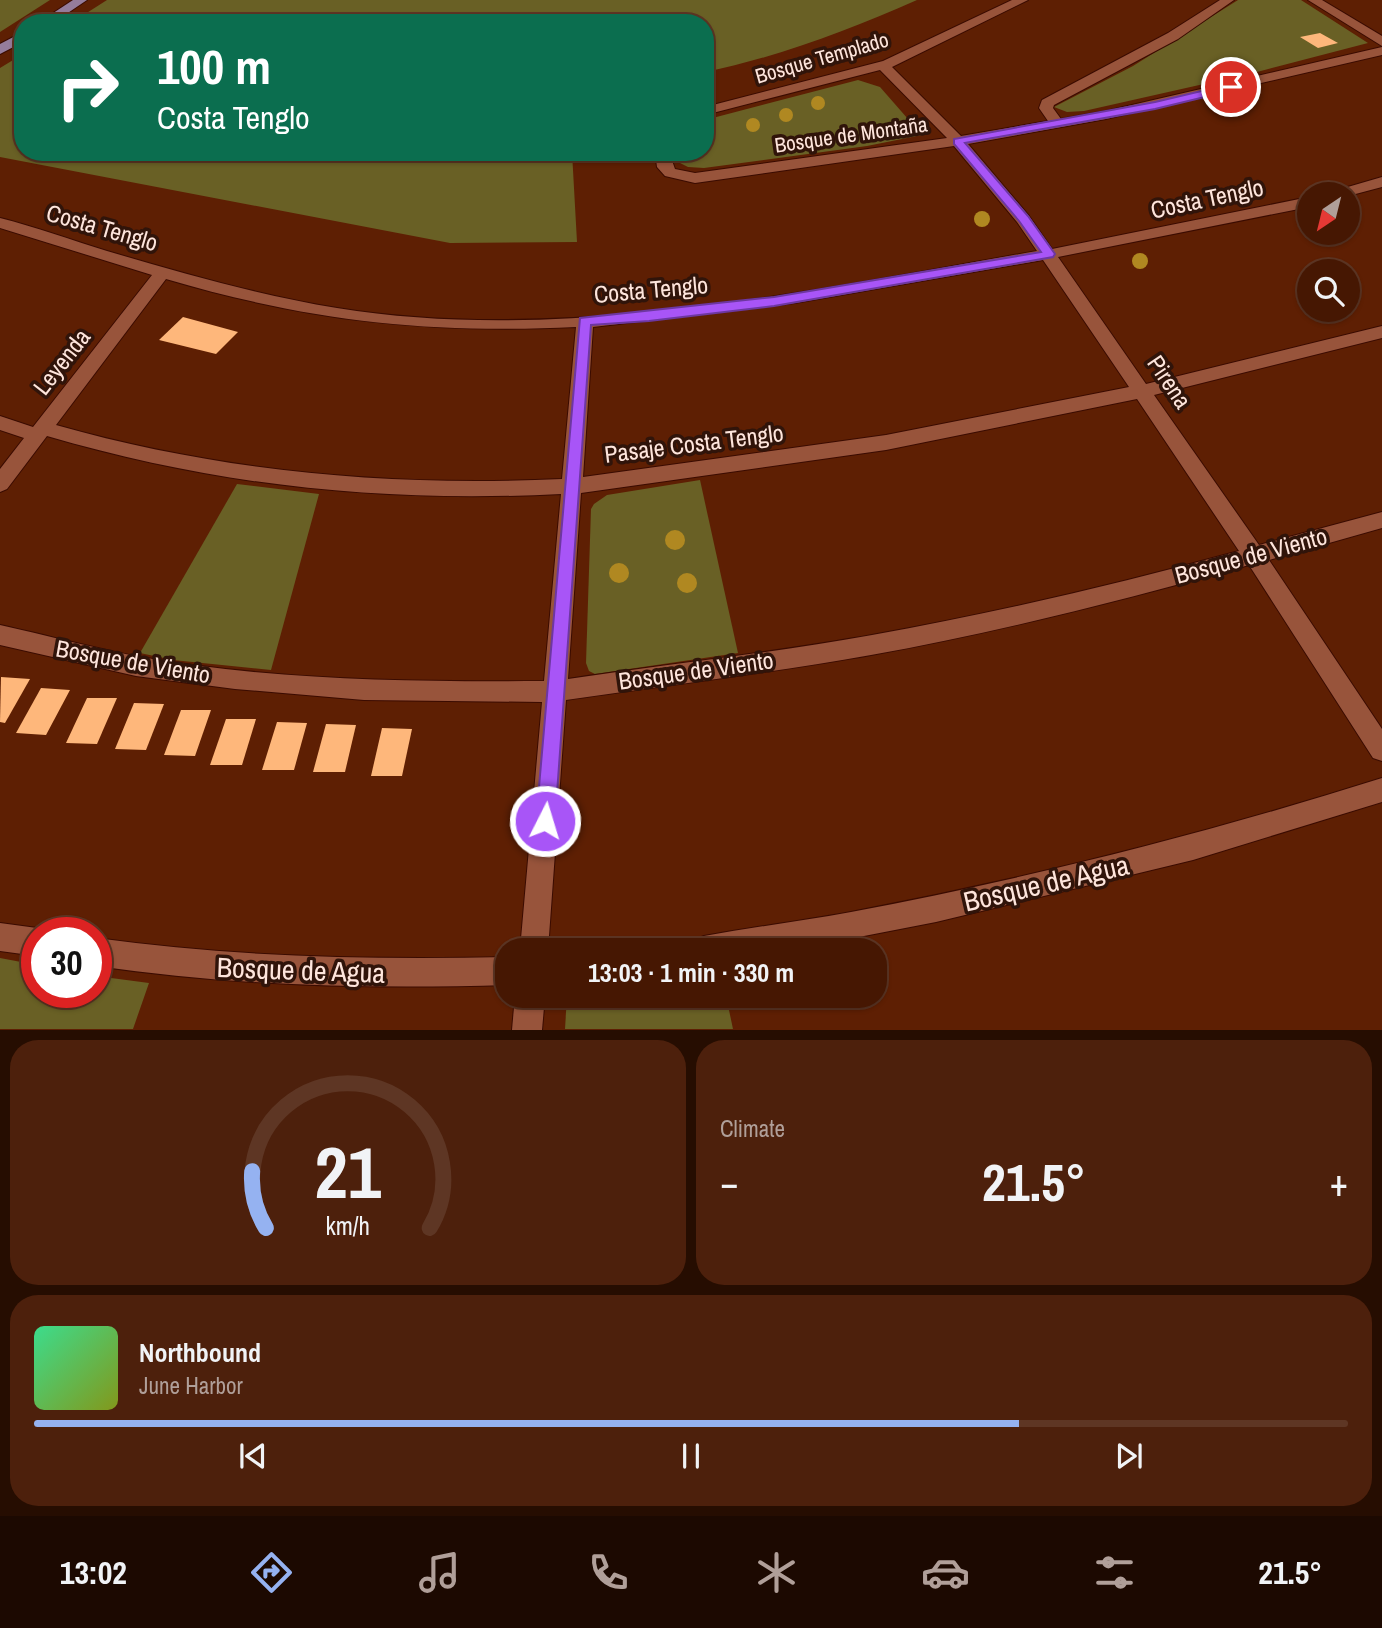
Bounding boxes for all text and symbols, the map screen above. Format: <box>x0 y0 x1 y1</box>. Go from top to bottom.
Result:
street label: Bosque Templado <box>752 25 892 90</box>
text: 100 m <box>157 33 271 99</box>
icon: right <box>42 42 133 133</box>
pin <box>1201 57 1261 117</box>
icon: arrive <box>1212 68 1250 106</box>
text: Costa Tenglo <box>157 96 310 139</box>
street label: Bosque de Montaña <box>773 109 930 160</box>
street label: Costa Tenglo <box>1147 170 1266 226</box>
north arrow <box>1297 182 1360 245</box>
map controls <box>1297 182 1360 322</box>
street label: Costa Tenglo <box>43 196 162 258</box>
button: search <box>1297 259 1360 322</box>
street label: Costa Tenglo <box>592 268 709 310</box>
street label: Leyenda <box>25 322 97 401</box>
street label: Pirena <box>1140 348 1199 414</box>
street label: Pasaje Costa Tenglo <box>603 416 785 470</box>
street label: Bosque de Viento <box>1171 519 1330 591</box>
street label: Bosque de Viento <box>54 632 213 690</box>
street label: Bosque de Viento <box>616 643 775 697</box>
position arrow <box>508 784 582 858</box>
street label: Bosque de Agua <box>960 845 1133 920</box>
speed limit sign: 30 <box>21 917 112 1008</box>
street label: Bosque de Agua <box>216 948 386 992</box>
text: 13:03 · 1 min · 330 m <box>588 955 794 990</box>
text: Climate <box>720 1113 785 1144</box>
text: 21 <box>315 1124 382 1222</box>
text: 21.5° <box>982 1147 1086 1217</box>
text: − <box>720 1157 738 1208</box>
text: + <box>1330 1157 1348 1208</box>
text: km/h <box>326 1209 370 1243</box>
text: Northbound <box>139 1335 261 1370</box>
text: June Harbor <box>139 1370 243 1401</box>
icon: previous <box>234 1437 272 1475</box>
icon: pause <box>672 1437 710 1475</box>
icon: next <box>1110 1437 1148 1475</box>
icon: directions <box>247 1548 296 1597</box>
icon: music <box>415 1548 464 1597</box>
icon: phone <box>584 1548 633 1597</box>
icon: climate <box>752 1548 801 1597</box>
icon: car <box>921 1548 970 1597</box>
icon: filters <box>1090 1548 1139 1597</box>
text: 13:02 <box>60 1551 127 1594</box>
text: 21.5° <box>1258 1551 1322 1594</box>

